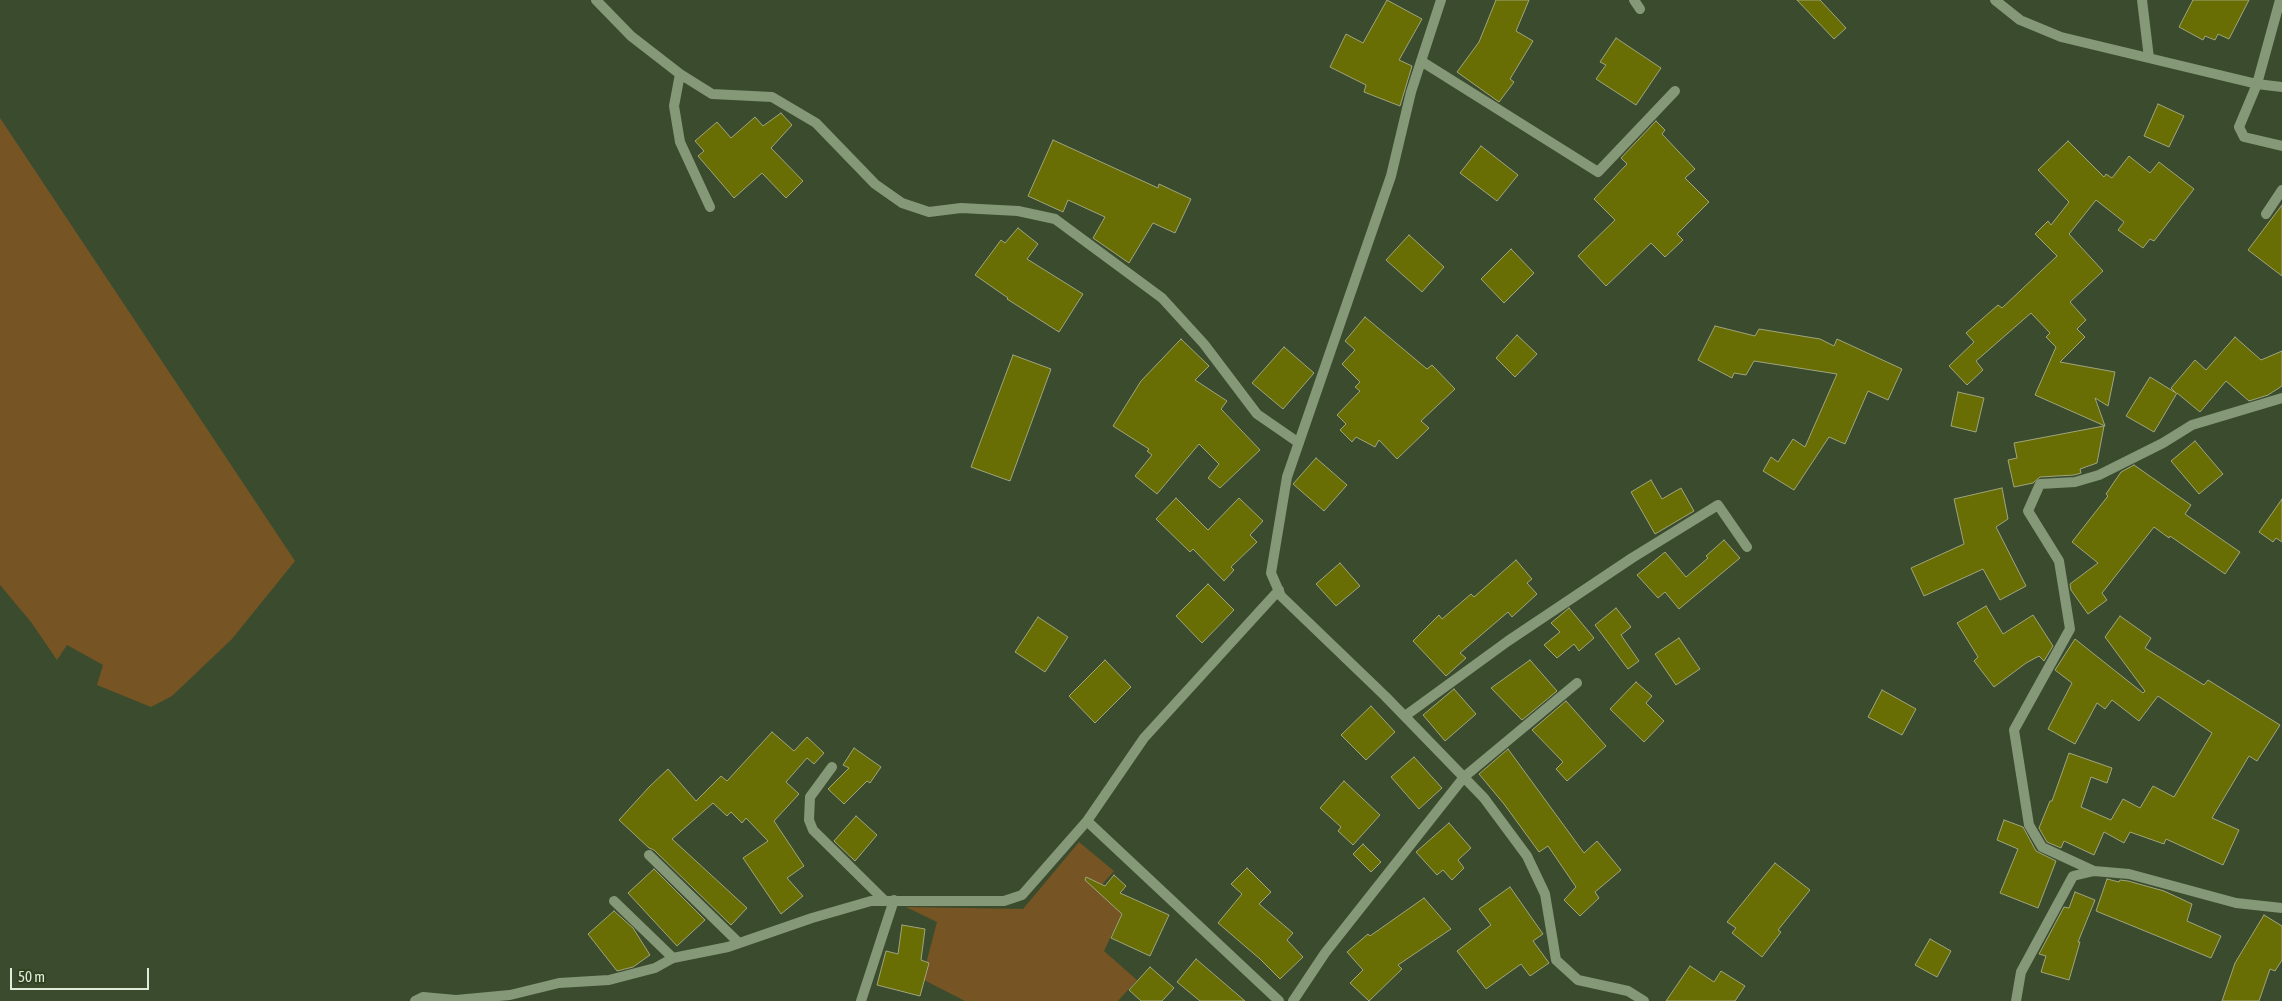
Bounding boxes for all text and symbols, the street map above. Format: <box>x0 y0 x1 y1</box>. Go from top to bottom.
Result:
scale bar <box>12 958 151 990</box>
text: 50 m <box>18 968 45 985</box>

